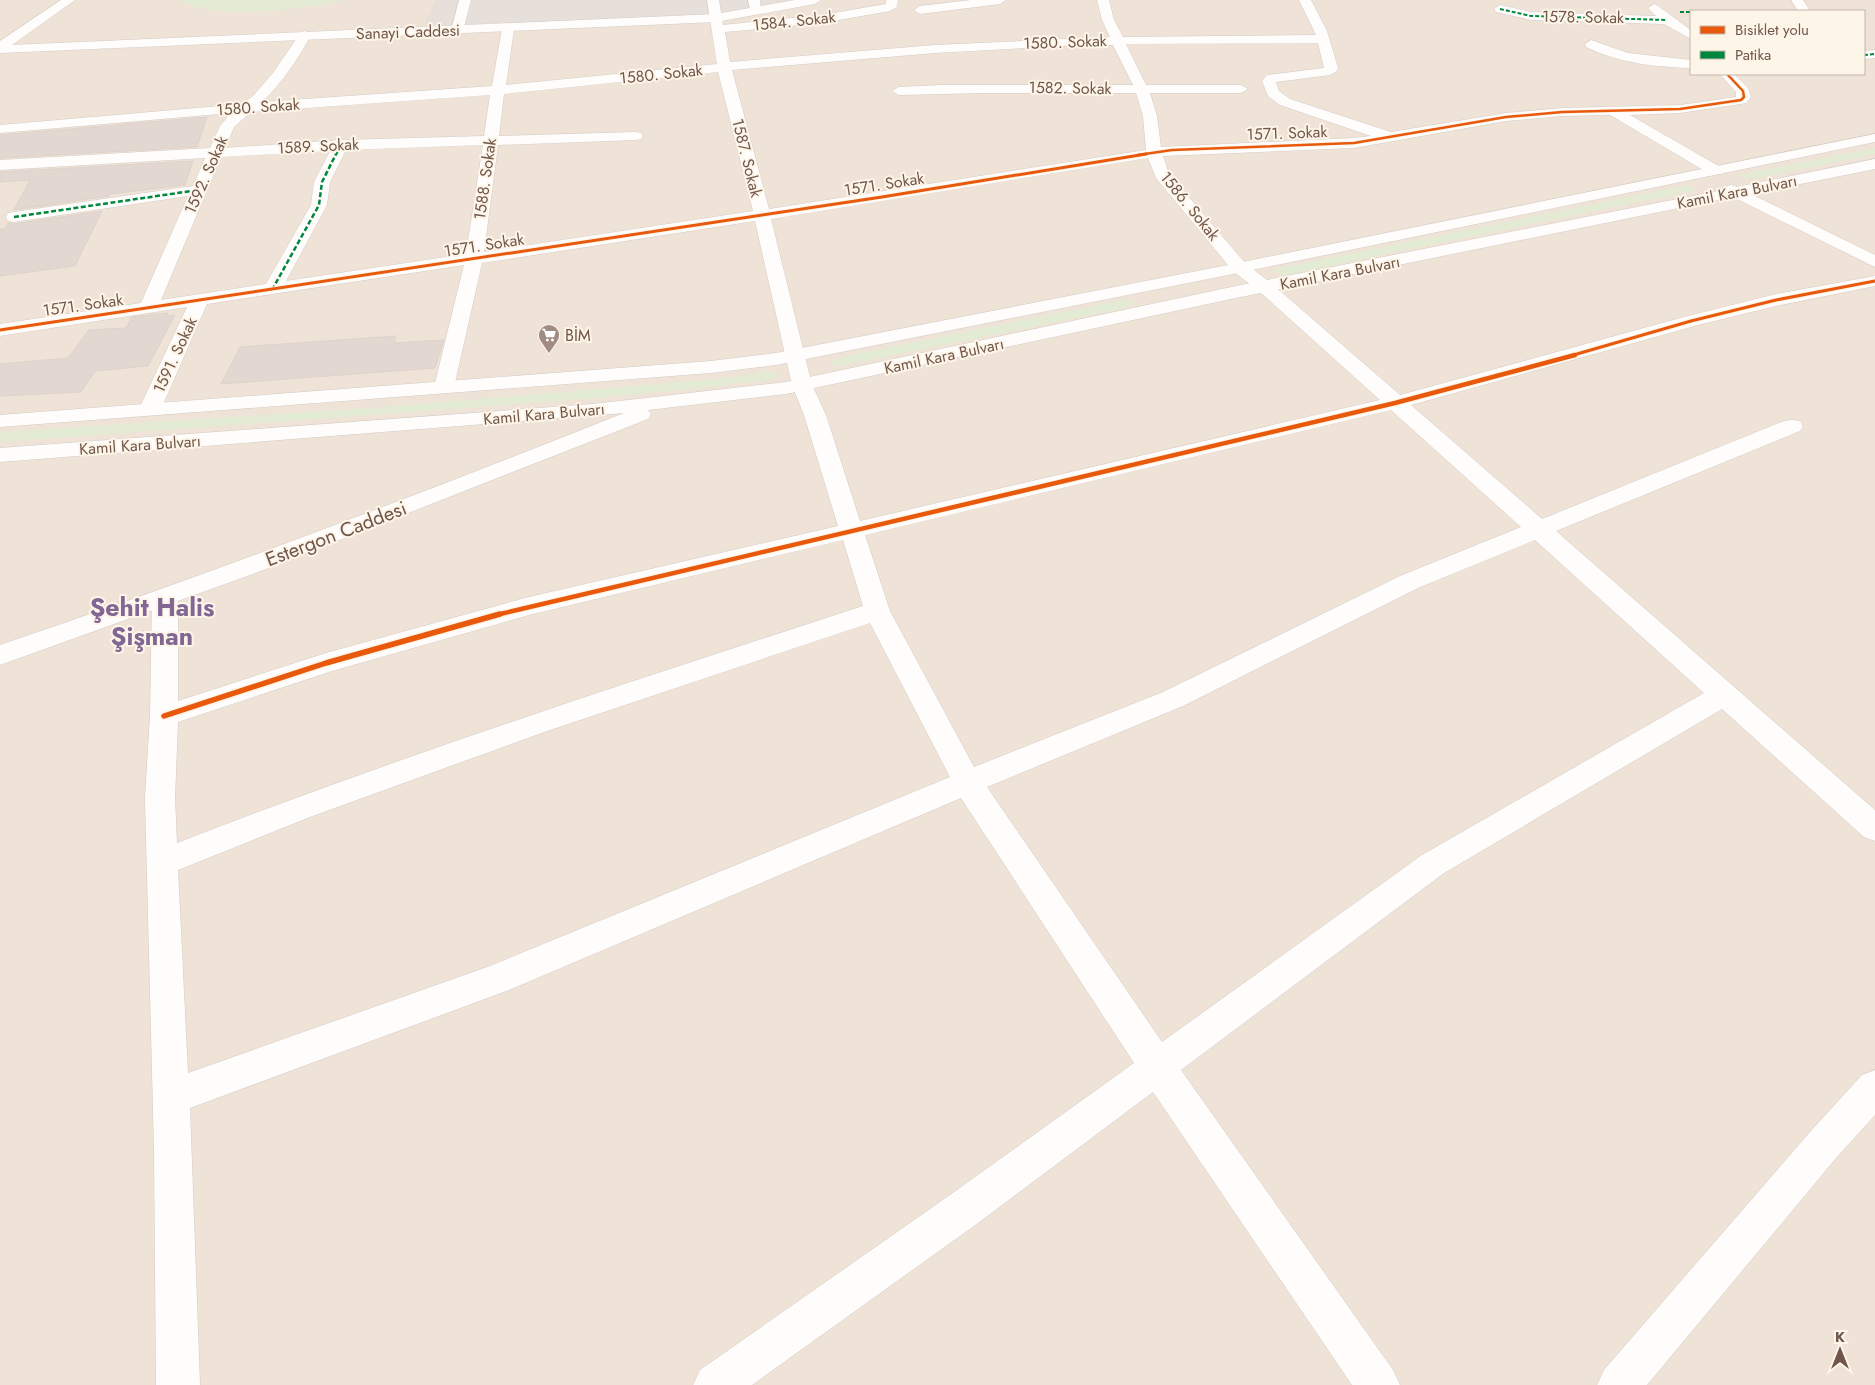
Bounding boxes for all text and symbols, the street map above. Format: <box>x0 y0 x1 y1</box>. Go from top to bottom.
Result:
street label: 1584. Sokak <box>751 5 838 37</box>
street label: 1578. Sokak <box>1542 5 1625 29</box>
legend <box>1690 10 1865 75</box>
street label: Sanayi Caddesi <box>356 19 460 45</box>
text: Bisiklet yolu <box>1735 19 1809 41</box>
street label: 1580. Sokak <box>1023 29 1108 55</box>
text: Patika <box>1735 44 1771 66</box>
street label: 1580. Sokak <box>618 58 705 90</box>
street label: 1582. Sokak <box>1028 76 1113 100</box>
street label: 1580. Sokak <box>216 93 301 121</box>
street label: 1587. Sokak <box>726 116 768 201</box>
street label: 1571. Sokak <box>1246 120 1329 146</box>
street label: 1592. Sokak <box>179 131 234 218</box>
street label: 1589. Sokak <box>276 132 360 160</box>
street label: 1588. Sokak <box>468 136 502 221</box>
street label: 1571. Sokak <box>842 166 927 202</box>
street label: 1586. Sokak <box>1155 166 1226 246</box>
street label: Kamil Kara Bulvarı <box>1675 169 1799 215</box>
street label: 1571. Sokak <box>442 227 527 263</box>
street label: Kamil Kara Bulvarı <box>1278 250 1402 296</box>
street label: 1571. Sokak <box>41 288 126 322</box>
street label: 1591. Sokak <box>147 312 203 397</box>
supermarket icon: BİM <box>537 323 561 354</box>
place label: BİM <box>565 324 591 347</box>
street label: Kamil Kara Bulvarı <box>882 332 1006 380</box>
street label: Kamil Kara Bulvarı <box>482 397 606 431</box>
street label: Kamil Kara Bulvarı <box>78 429 202 461</box>
street label: Estergon Caddesi <box>261 494 411 574</box>
district label: Şehit Halis Şişman <box>90 589 214 654</box>
north arrow <box>1815 1325 1865 1375</box>
text: K <box>1835 1327 1845 1347</box>

